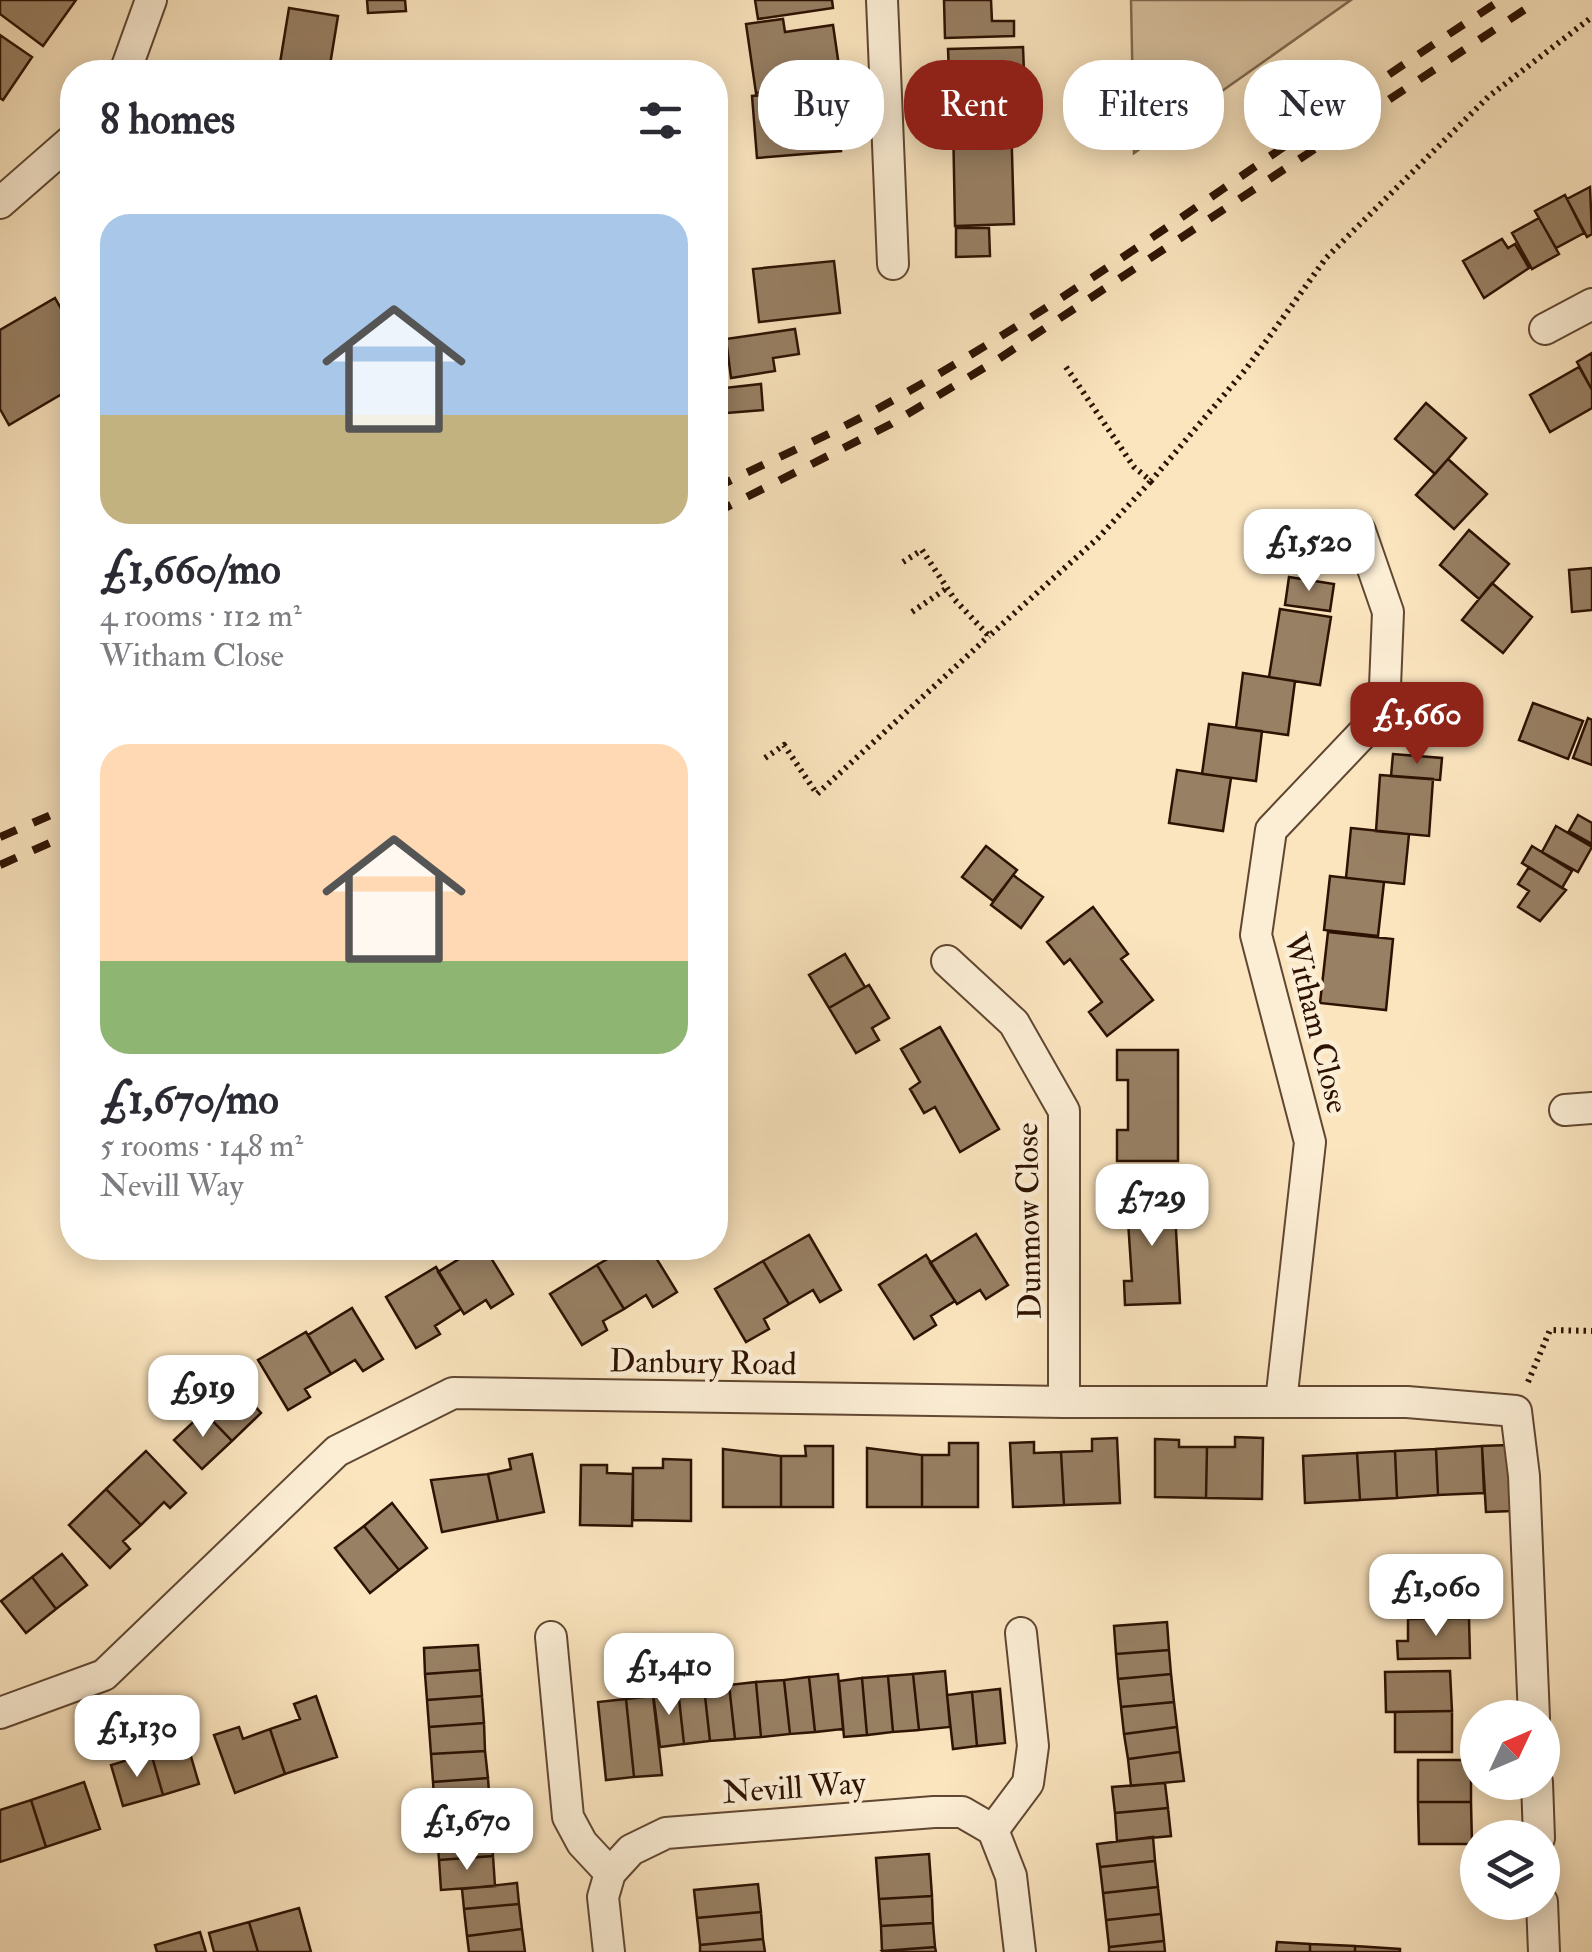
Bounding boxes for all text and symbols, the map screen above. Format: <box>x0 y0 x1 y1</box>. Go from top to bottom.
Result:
chip: Buy <box>758 60 884 150</box>
chip: Rent <box>904 60 1043 150</box>
chip: Filters <box>1063 60 1224 150</box>
chip: New <box>1244 60 1381 150</box>
icon: filters <box>633 93 688 148</box>
text: 8 homes <box>100 94 235 146</box>
icon: home <box>304 279 484 459</box>
pin: £1,520 <box>1228 509 1390 594</box>
text: £1,520 <box>1266 521 1352 561</box>
text: £1,660/mo <box>100 544 281 596</box>
text: 4 rooms · 112 m² <box>100 596 302 636</box>
text: Witham Close <box>100 636 284 676</box>
pin: £1,660 <box>1336 682 1498 767</box>
text: £1,660 <box>1372 694 1462 734</box>
icon: home <box>304 809 484 989</box>
street label: Witham Close <box>1274 928 1358 1117</box>
text: £1,670/mo <box>100 1074 279 1126</box>
street label: Dunmow Close <box>1007 1122 1051 1320</box>
text: 5 rooms · 148 m² <box>100 1126 303 1166</box>
pin: £729 <box>1093 1164 1211 1249</box>
text: Nevill Way <box>100 1166 243 1206</box>
text: £729 <box>1118 1176 1186 1216</box>
street label: Danbury Road <box>609 1341 797 1385</box>
pin: £919 <box>144 1355 262 1440</box>
text: £919 <box>170 1367 236 1407</box>
pin: £1,060 <box>1355 1554 1517 1639</box>
text: £1,060 <box>1391 1566 1481 1606</box>
pin: £1,410 <box>588 1633 750 1718</box>
text: £1,410 <box>626 1645 712 1685</box>
pin: £1,130 <box>56 1695 218 1780</box>
north arrow <box>1460 1700 1560 1800</box>
map controls <box>1460 1700 1560 1920</box>
text: £1,130 <box>97 1707 177 1747</box>
street label: Nevill Way <box>721 1763 868 1813</box>
pin: £1,670 <box>386 1788 548 1873</box>
text: £1,670 <box>423 1800 511 1840</box>
button: layers <box>1460 1820 1560 1920</box>

